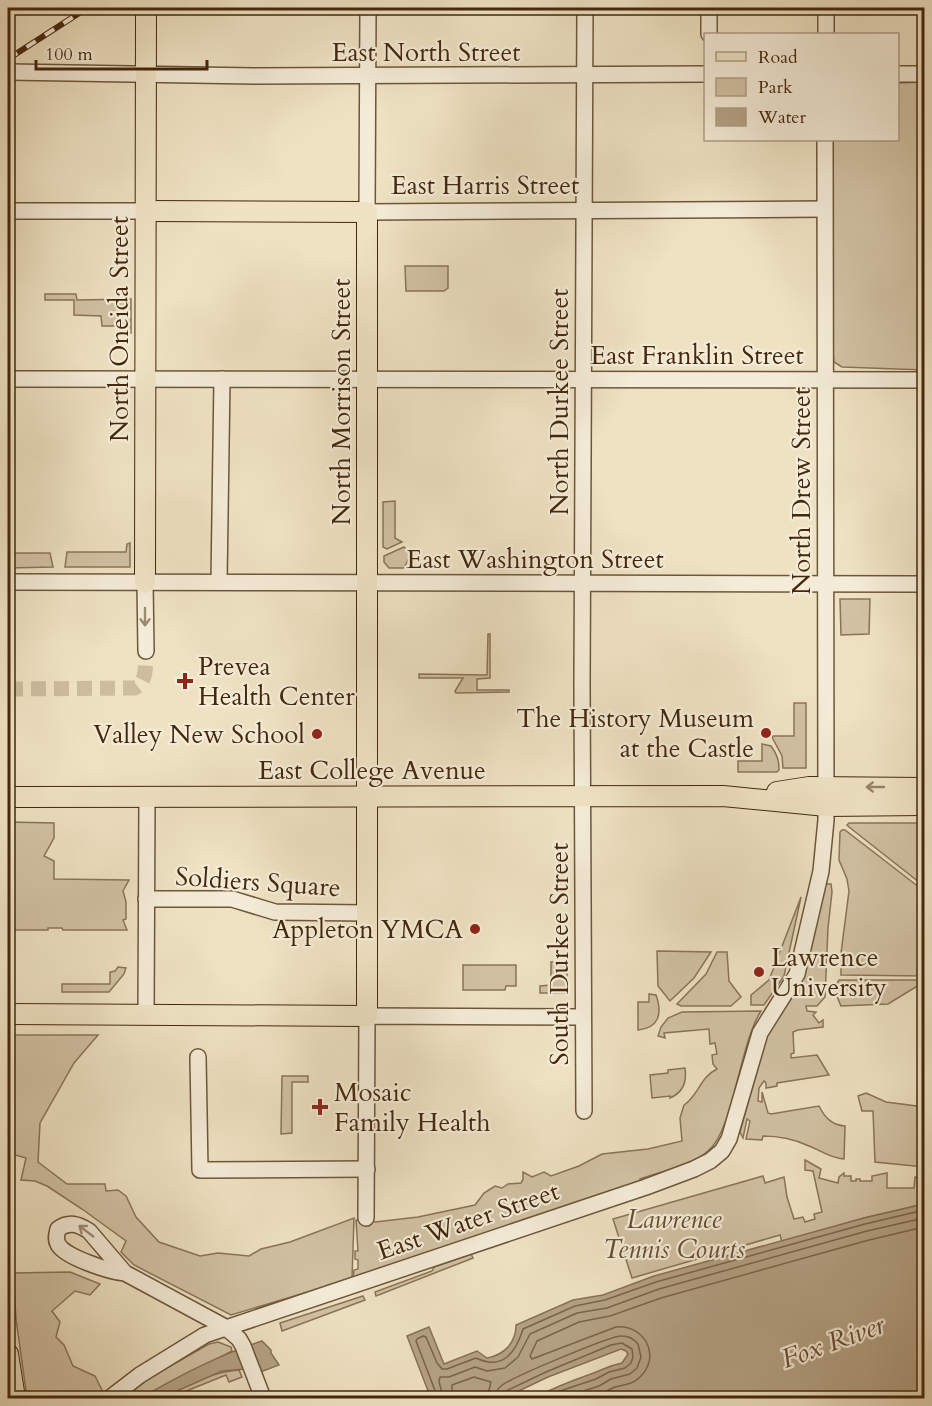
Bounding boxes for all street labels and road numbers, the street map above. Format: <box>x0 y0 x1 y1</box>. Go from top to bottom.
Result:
street label: East North Street <box>332 35 520 70</box>
street label: East Harris Street <box>391 168 579 203</box>
street label: North Oneida Street <box>102 216 137 442</box>
street label: North Morrison Street <box>324 278 359 526</box>
street label: North Durkee Street <box>542 288 577 516</box>
street label: East Franklin Street <box>590 338 804 373</box>
street label: North Drew Street <box>784 387 819 595</box>
street label: East Washington Street <box>406 542 664 577</box>
street label: East College Avenue <box>258 753 486 788</box>
street label: South Durkee Street <box>542 843 577 1065</box>
street label: Soldiers Square <box>174 859 342 905</box>
street label: East Water Street <box>372 1173 564 1269</box>

